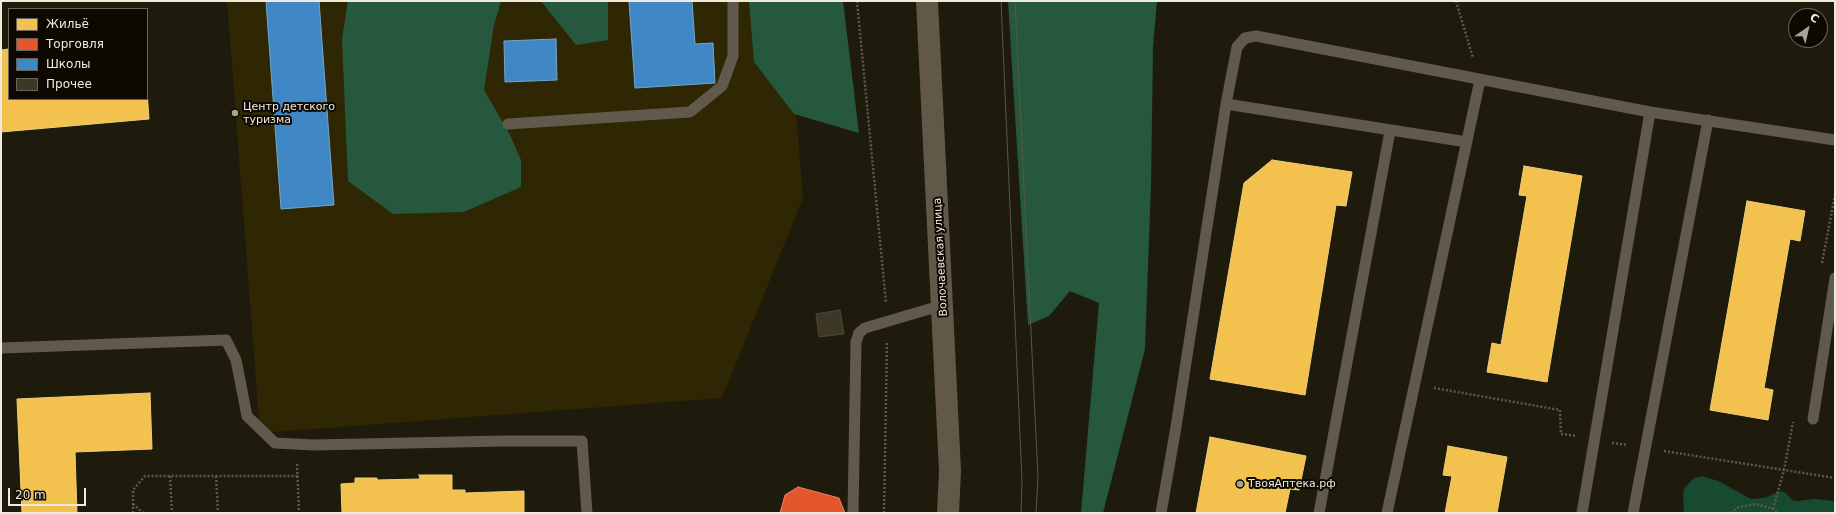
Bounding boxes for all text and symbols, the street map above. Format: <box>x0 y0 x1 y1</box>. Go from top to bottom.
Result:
legend <box>8 8 148 100</box>
north arrow <box>1788 8 1828 48</box>
text: С <box>1807 11 1821 26</box>
text: Жильё <box>46 17 89 31</box>
text: Торговля <box>46 37 104 51</box>
text: Школы <box>46 57 91 71</box>
text: Прочее <box>46 77 92 91</box>
place label: Центр детского туризма <box>243 100 335 126</box>
marker: Центр детского туризма <box>230 108 240 118</box>
street label: Волочаевская улица <box>931 197 951 317</box>
place label: ТвояАптека.рф <box>1248 477 1336 491</box>
marker: ТвояАптека.рф <box>1235 479 1245 489</box>
scale bar <box>10 480 88 506</box>
text: 20 m <box>15 488 46 502</box>

